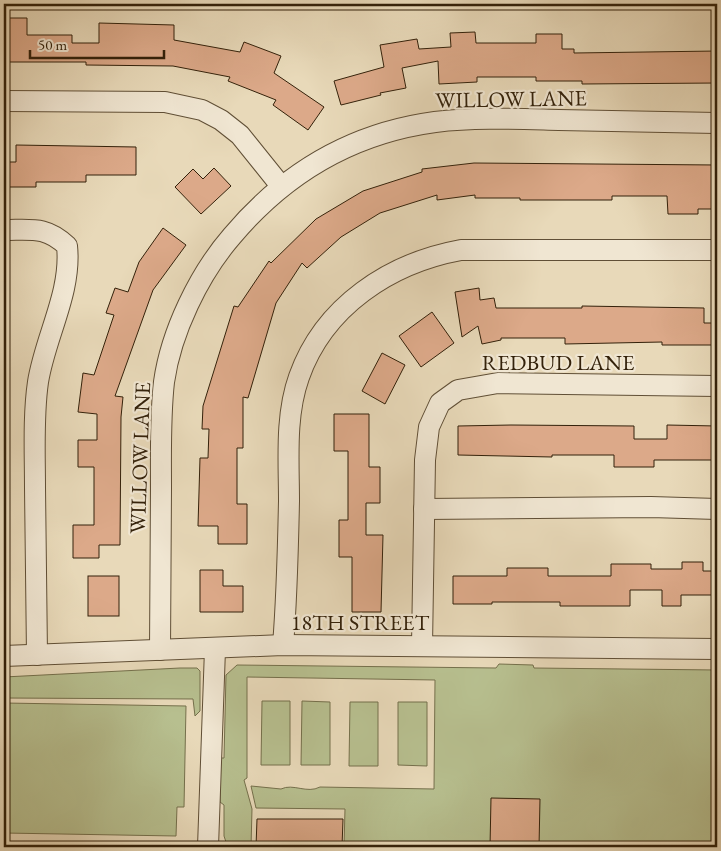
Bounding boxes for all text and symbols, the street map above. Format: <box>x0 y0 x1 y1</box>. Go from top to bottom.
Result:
scale bar <box>30 28 164 60</box>
text: 50 m <box>38 35 67 54</box>
street label: WILLOW LANE <box>435 83 587 115</box>
street label: REDBUD LANE <box>482 348 634 377</box>
street label: WILLOW LANE <box>123 382 157 534</box>
street label: 18TH STREET <box>291 608 429 637</box>

